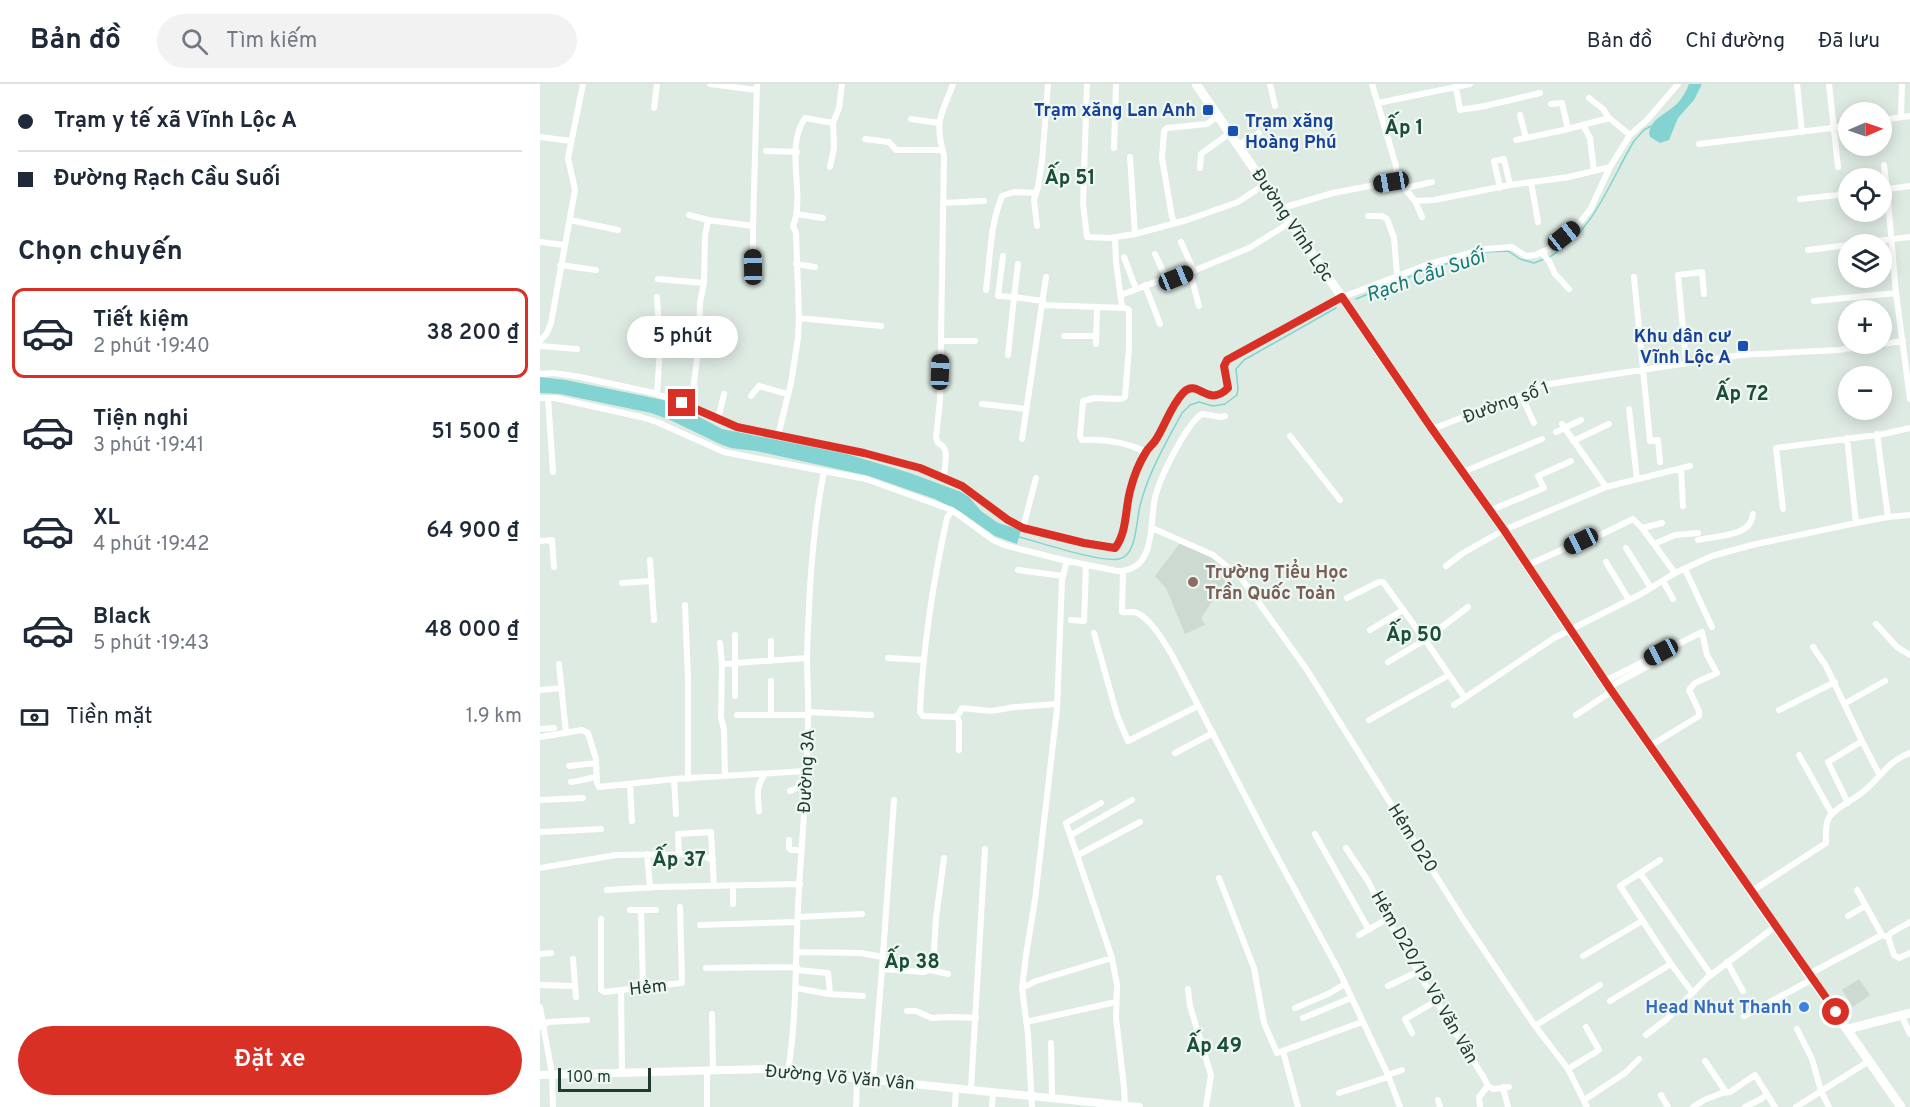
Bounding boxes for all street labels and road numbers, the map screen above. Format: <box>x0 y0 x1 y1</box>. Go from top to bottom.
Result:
street label: Đường Vĩnh Lộc <box>1245 165 1338 287</box>
street label: Đường số 1 <box>1460 376 1553 430</box>
street label: Đường 3A <box>794 728 821 814</box>
street label: Hẻm D20 <box>1382 800 1442 877</box>
street label: Hẻm D20/19 Võ Văn Vân <box>1365 887 1483 1068</box>
street label: Hẻm <box>628 975 668 1002</box>
street label: Đường Võ Văn Vân <box>764 1060 916 1096</box>

